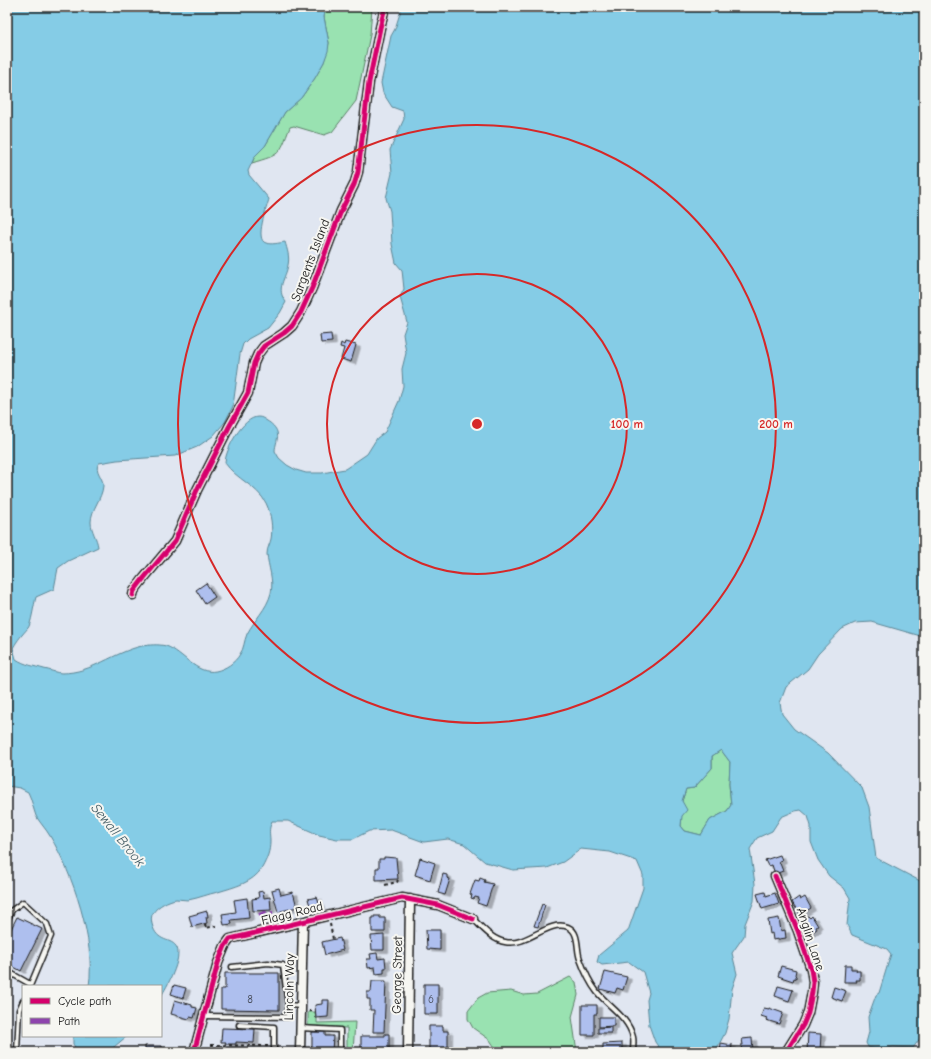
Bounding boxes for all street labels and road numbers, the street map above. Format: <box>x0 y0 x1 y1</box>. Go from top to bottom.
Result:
street label: Sargents Island <box>287 217 333 303</box>
street label: Flagg Road <box>259 898 325 928</box>
street label: Anglin Lane <box>794 905 828 973</box>
street label: George Street <box>389 935 405 1014</box>
street label: Lincoln Way <box>281 953 297 1021</box>

